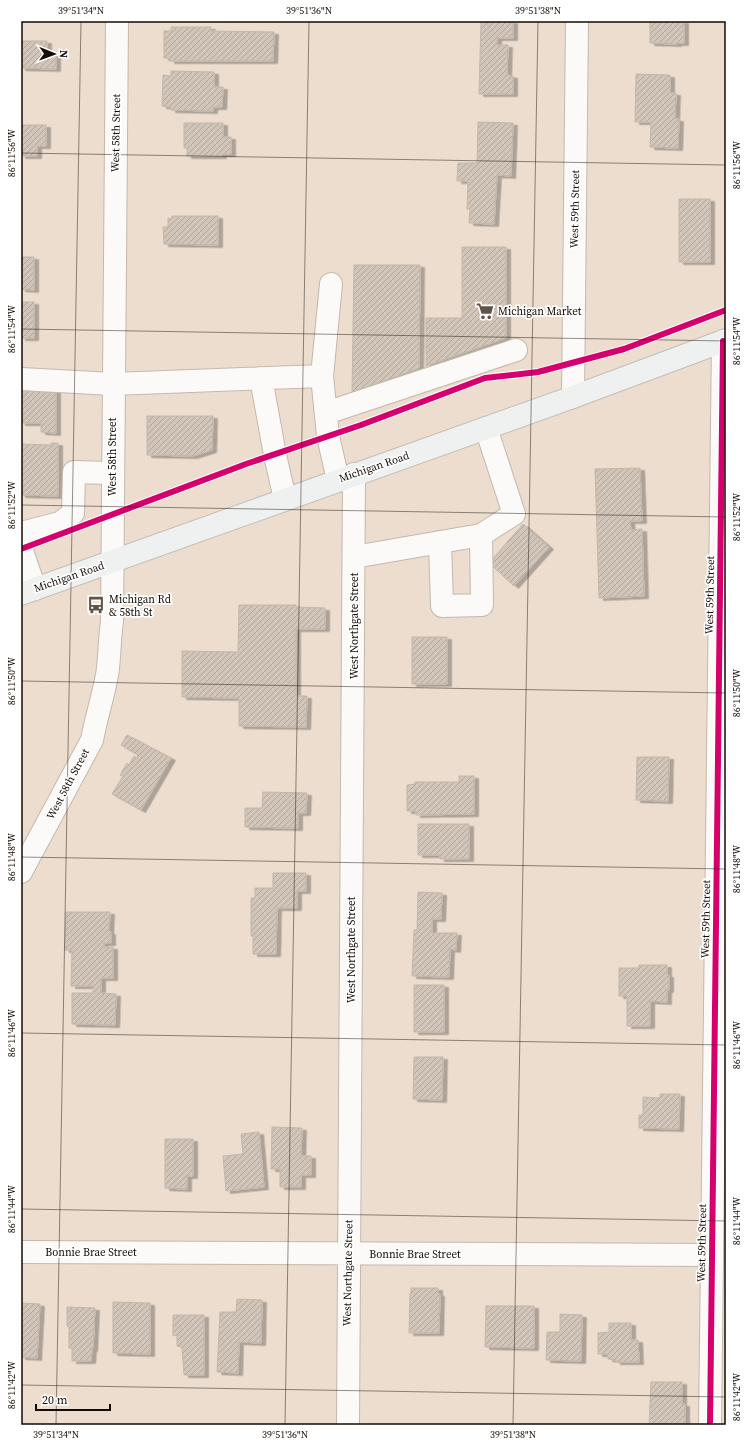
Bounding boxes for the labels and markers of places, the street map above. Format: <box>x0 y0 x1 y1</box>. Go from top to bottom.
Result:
supermarket icon: Michigan Market <box>475 301 495 321</box>
place label: Michigan Market <box>498 304 582 319</box>
place label: Michigan Rd & 58th St <box>109 592 172 620</box>
bus stop icon: Michigan Rd & 58th St <box>86 595 106 615</box>

